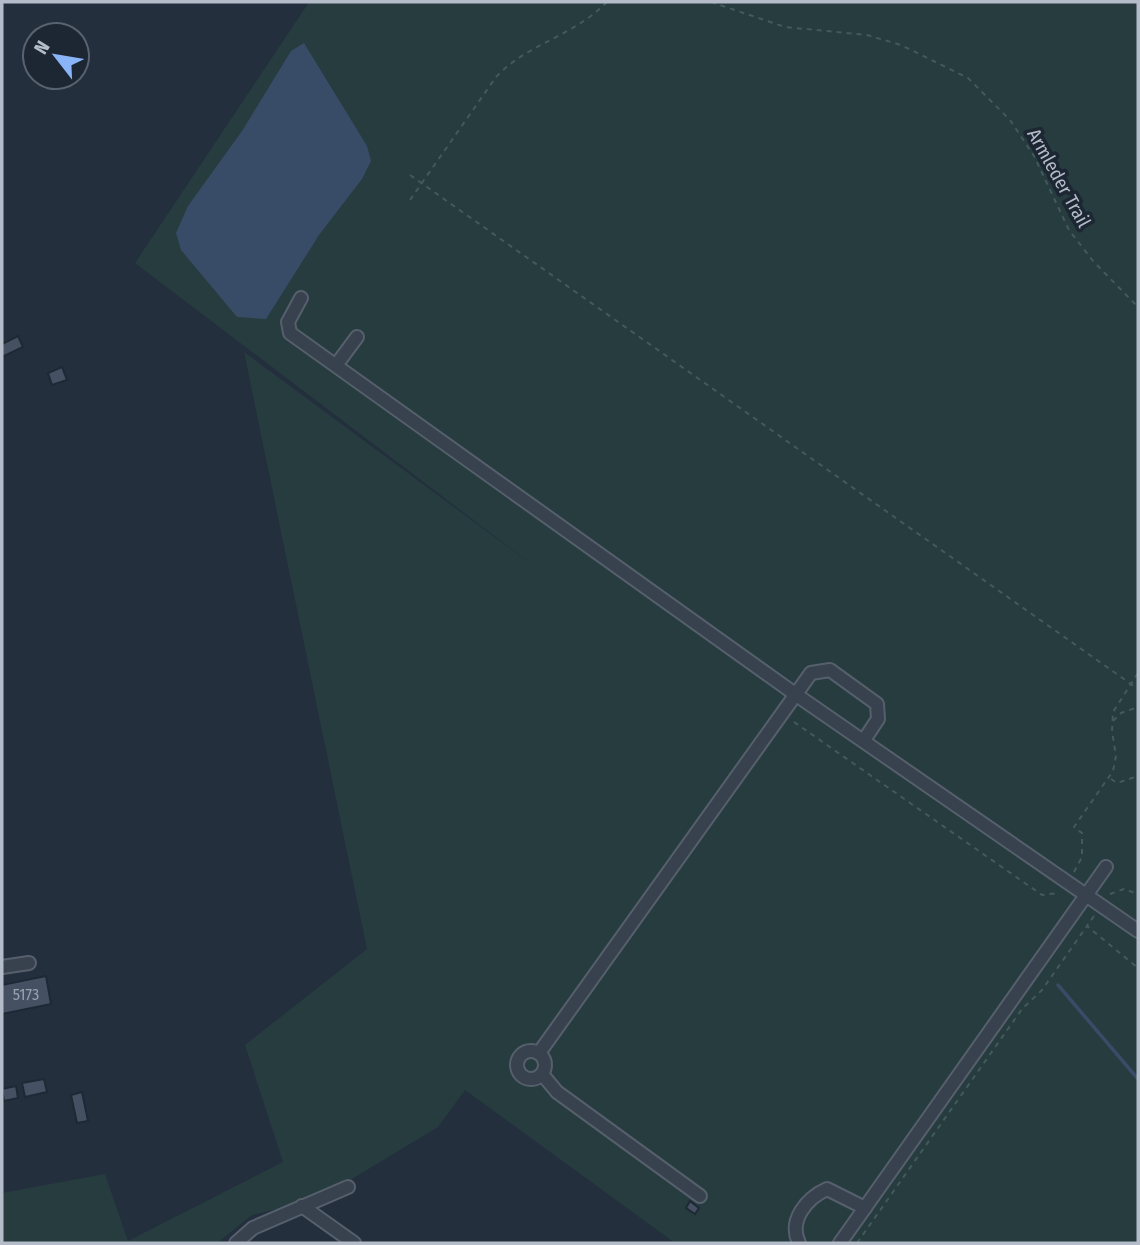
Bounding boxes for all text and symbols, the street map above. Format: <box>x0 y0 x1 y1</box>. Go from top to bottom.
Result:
north arrow <box>21 21 91 91</box>
text: N <box>29 37 55 58</box>
street label: Armleder Trail <box>1022 124 1096 232</box>
house number: 5173 <box>13 985 39 1004</box>

